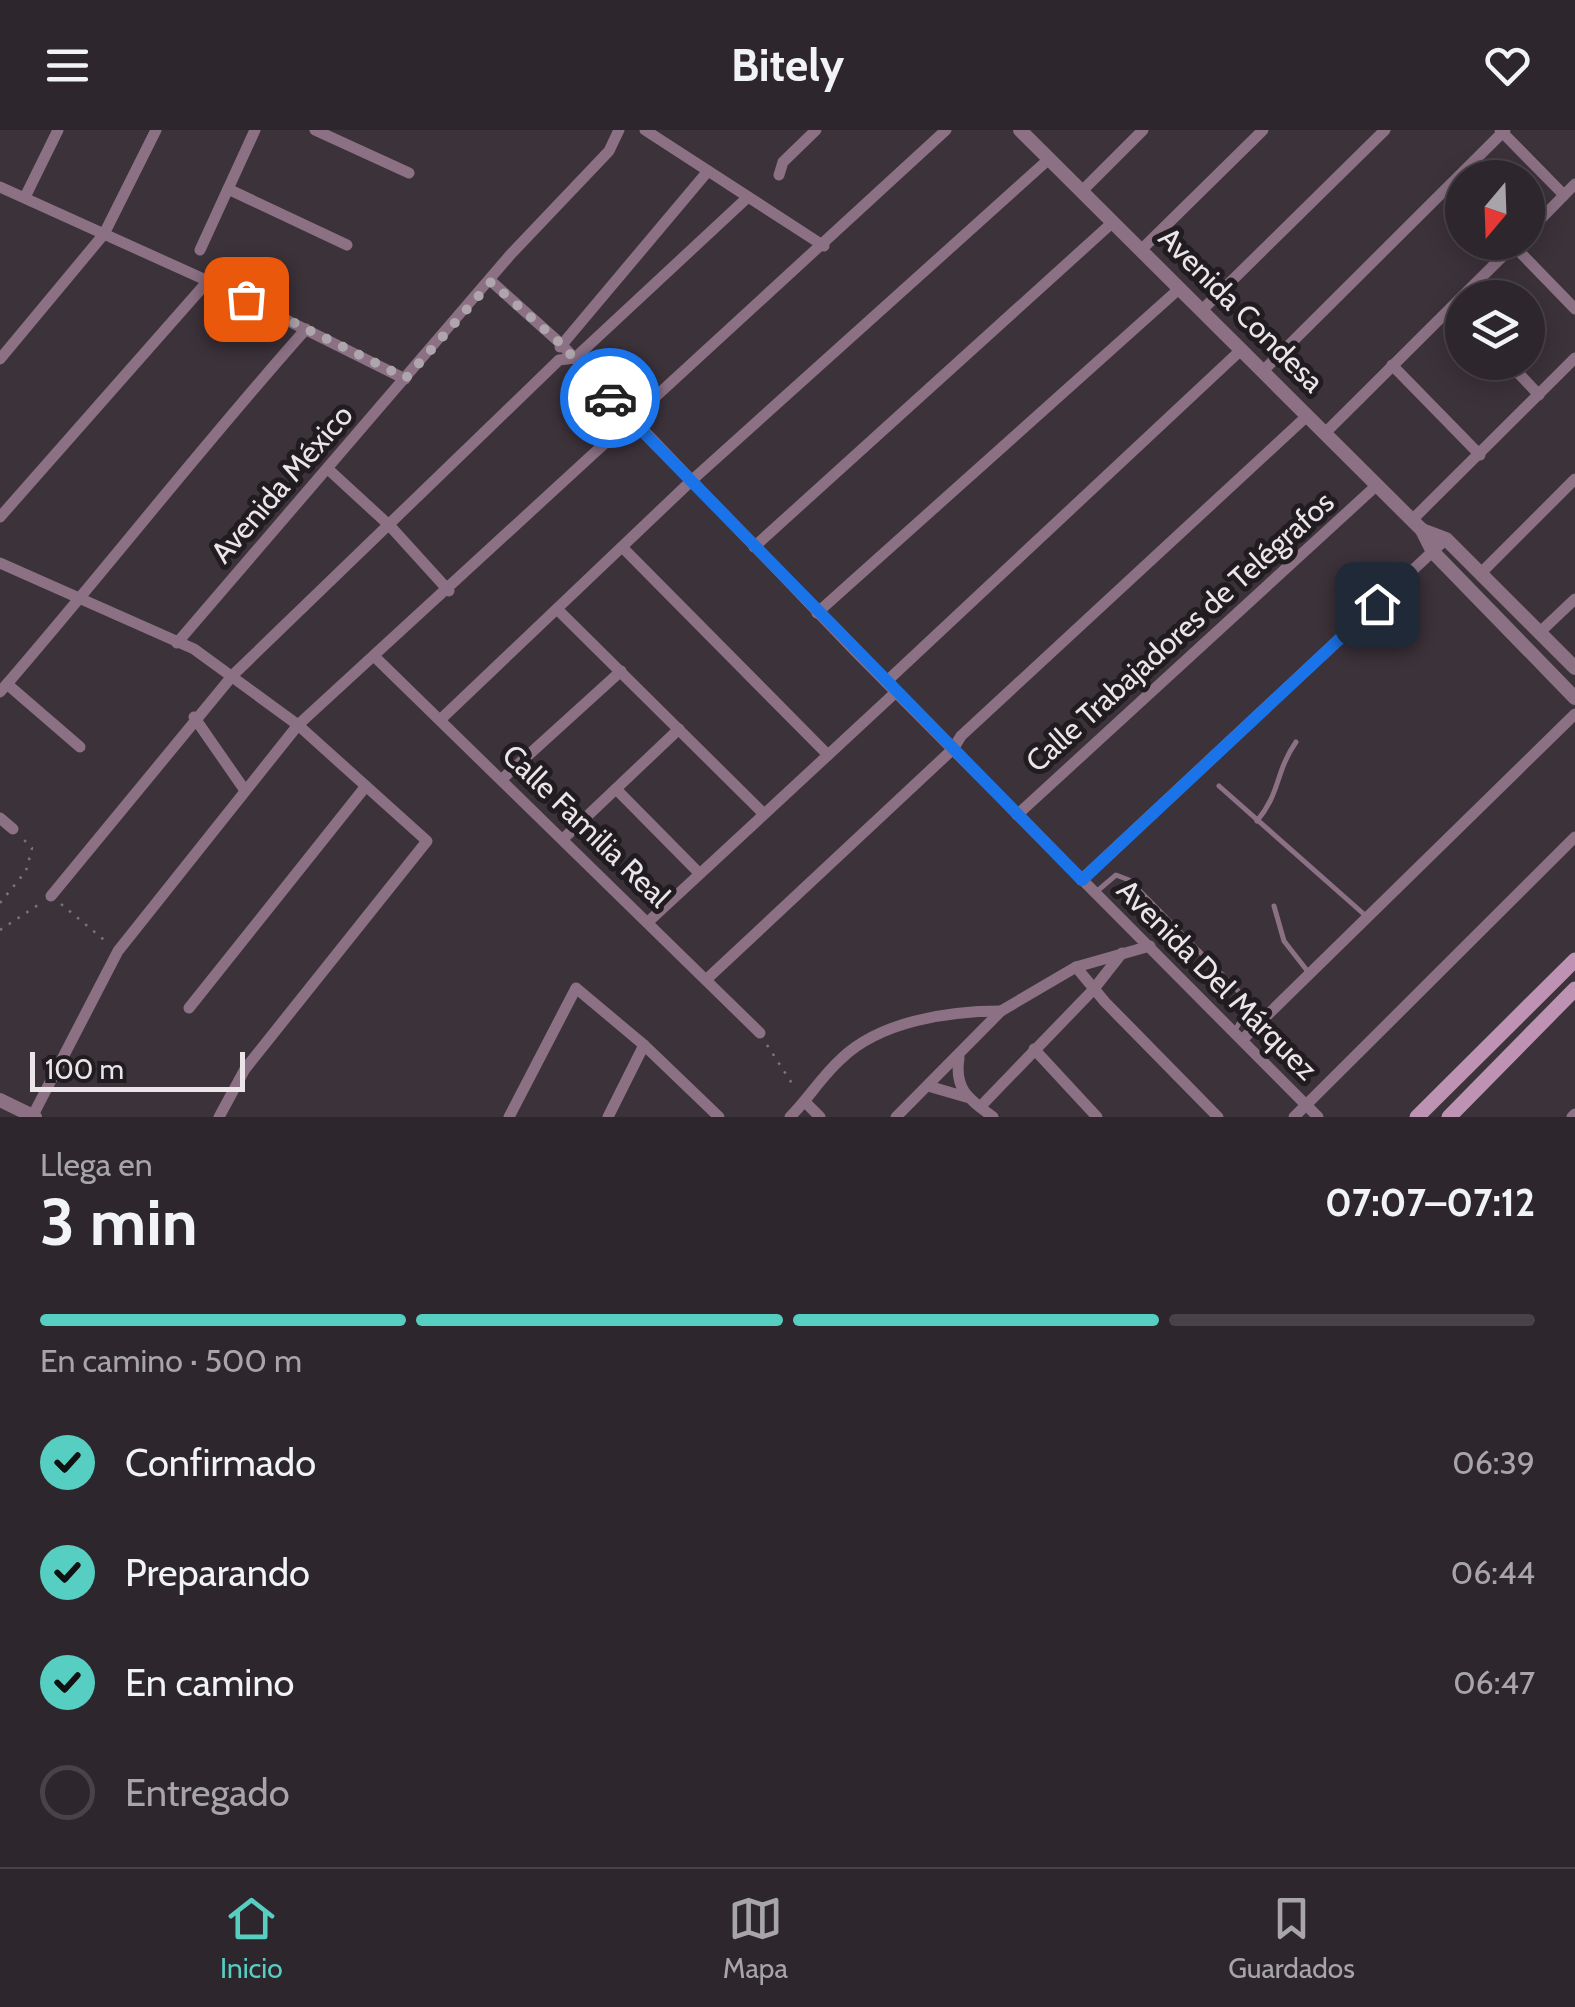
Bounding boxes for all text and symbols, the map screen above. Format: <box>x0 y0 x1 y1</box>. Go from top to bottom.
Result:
icon: menu <box>40 38 95 93</box>
text: Bitely <box>731 38 844 92</box>
icon: heart <box>1480 38 1535 93</box>
north arrow <box>1445 160 1545 260</box>
map controls <box>1445 160 1545 380</box>
street label: Avenida Condesa <box>1151 219 1332 400</box>
pin <box>204 257 289 342</box>
icon: bag <box>219 272 274 327</box>
button: layers <box>1445 280 1545 380</box>
courier <box>560 348 660 448</box>
icon: car <box>583 371 638 426</box>
street label: Avenida México <box>203 397 361 570</box>
street label: Calle Trabajadores de Telégrafos <box>1018 484 1341 780</box>
pin <box>1335 562 1420 647</box>
icon: home <box>1350 577 1405 632</box>
street label: Calle Familia Real <box>495 736 678 915</box>
street label: Avenida Del Márquez <box>1109 872 1325 1088</box>
scale bar <box>30 1047 245 1091</box>
text: 100 m <box>45 1052 124 1086</box>
text: Llega en <box>40 1145 153 1184</box>
text: 07:07–07:12 <box>1325 1179 1535 1226</box>
text: 3 min <box>40 1182 198 1261</box>
text: En camino · 500 m <box>40 1341 302 1380</box>
icon: check <box>40 1435 95 1490</box>
text: Confirmado <box>125 1439 316 1486</box>
text: 06:39 <box>1452 1443 1535 1482</box>
icon: check <box>40 1545 95 1600</box>
text: Preparando <box>125 1549 310 1596</box>
text: 06:44 <box>1451 1553 1535 1592</box>
icon: check <box>40 1655 95 1710</box>
text: En camino <box>125 1659 295 1706</box>
text: 06:47 <box>1453 1663 1535 1702</box>
text: Entregado <box>125 1769 290 1816</box>
tab: Inicio <box>220 1891 283 1985</box>
tab: Mapa <box>723 1891 788 1985</box>
tab: Guardados <box>1228 1891 1355 1985</box>

